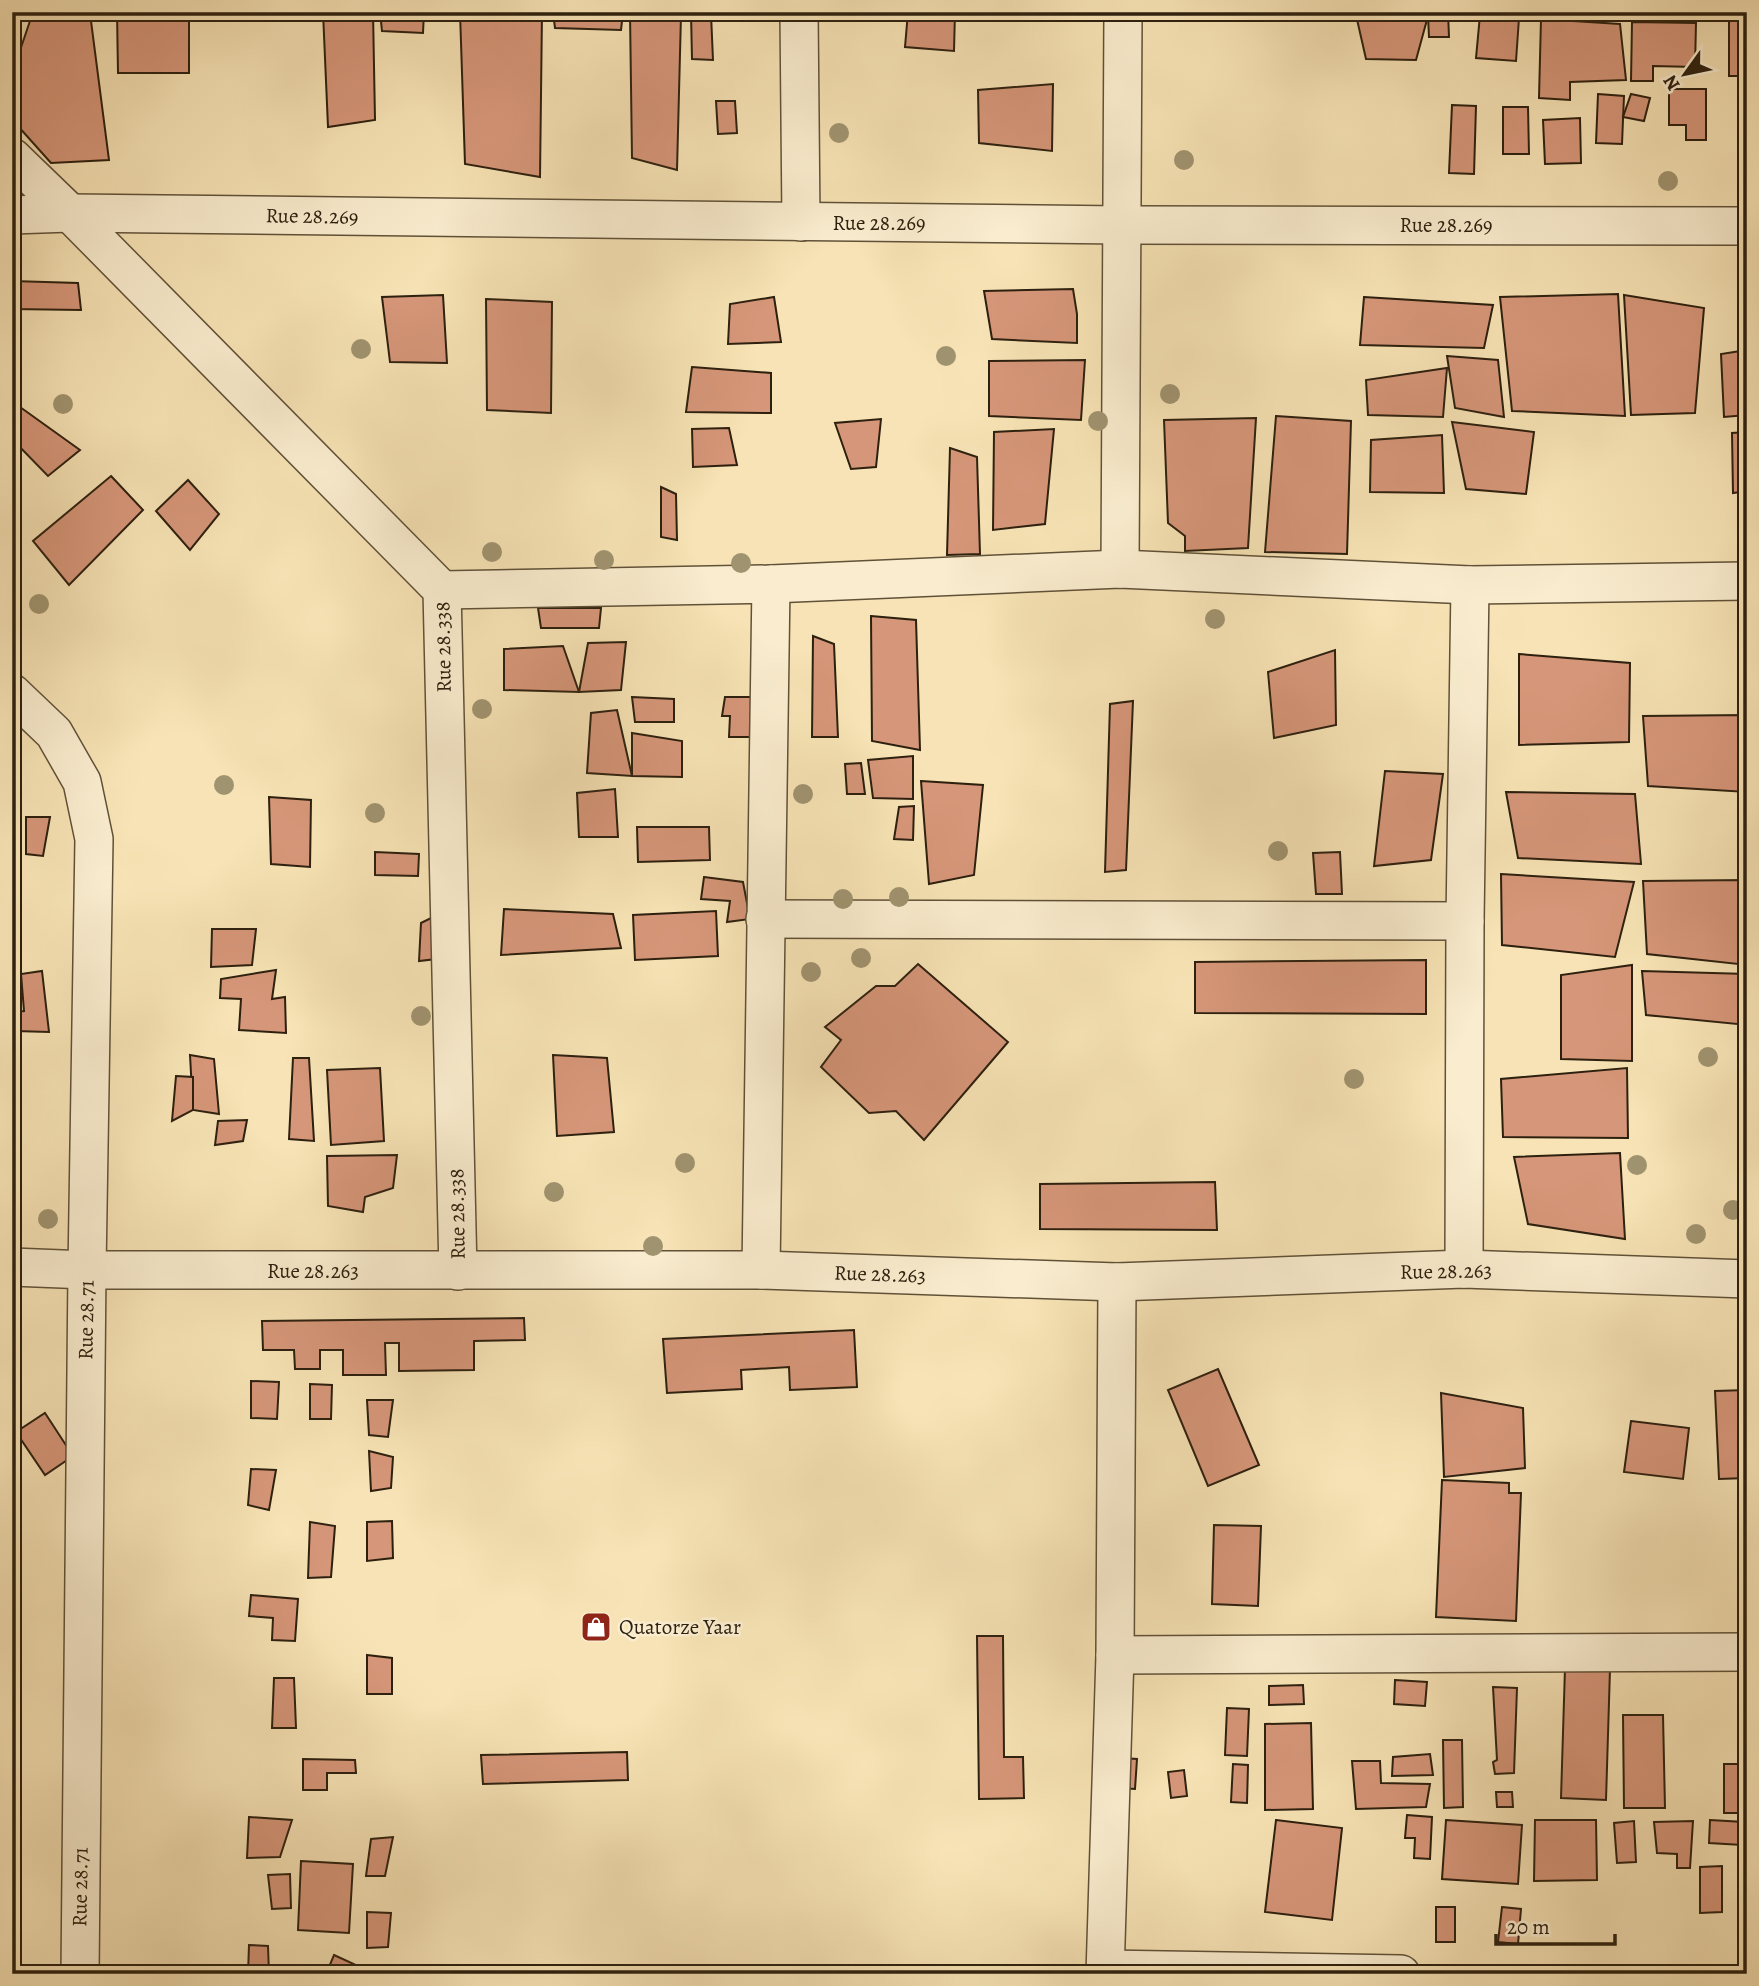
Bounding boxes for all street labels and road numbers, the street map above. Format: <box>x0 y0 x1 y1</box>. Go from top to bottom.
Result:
street label: Rue 28.269 <box>265 201 359 231</box>
street label: Rue 28.269 <box>833 209 925 237</box>
street label: Rue 28.269 <box>1400 211 1492 239</box>
street label: Rue 28.338 <box>428 601 458 693</box>
street label: Rue 28.338 <box>442 1168 472 1260</box>
street label: Rue 28.263 <box>1400 1256 1492 1286</box>
street label: Rue 28.263 <box>267 1257 359 1285</box>
street label: Rue 28.263 <box>833 1258 927 1290</box>
street label: Rue 28.71 <box>71 1280 101 1360</box>
street label: Rue 28.71 <box>65 1847 95 1927</box>

